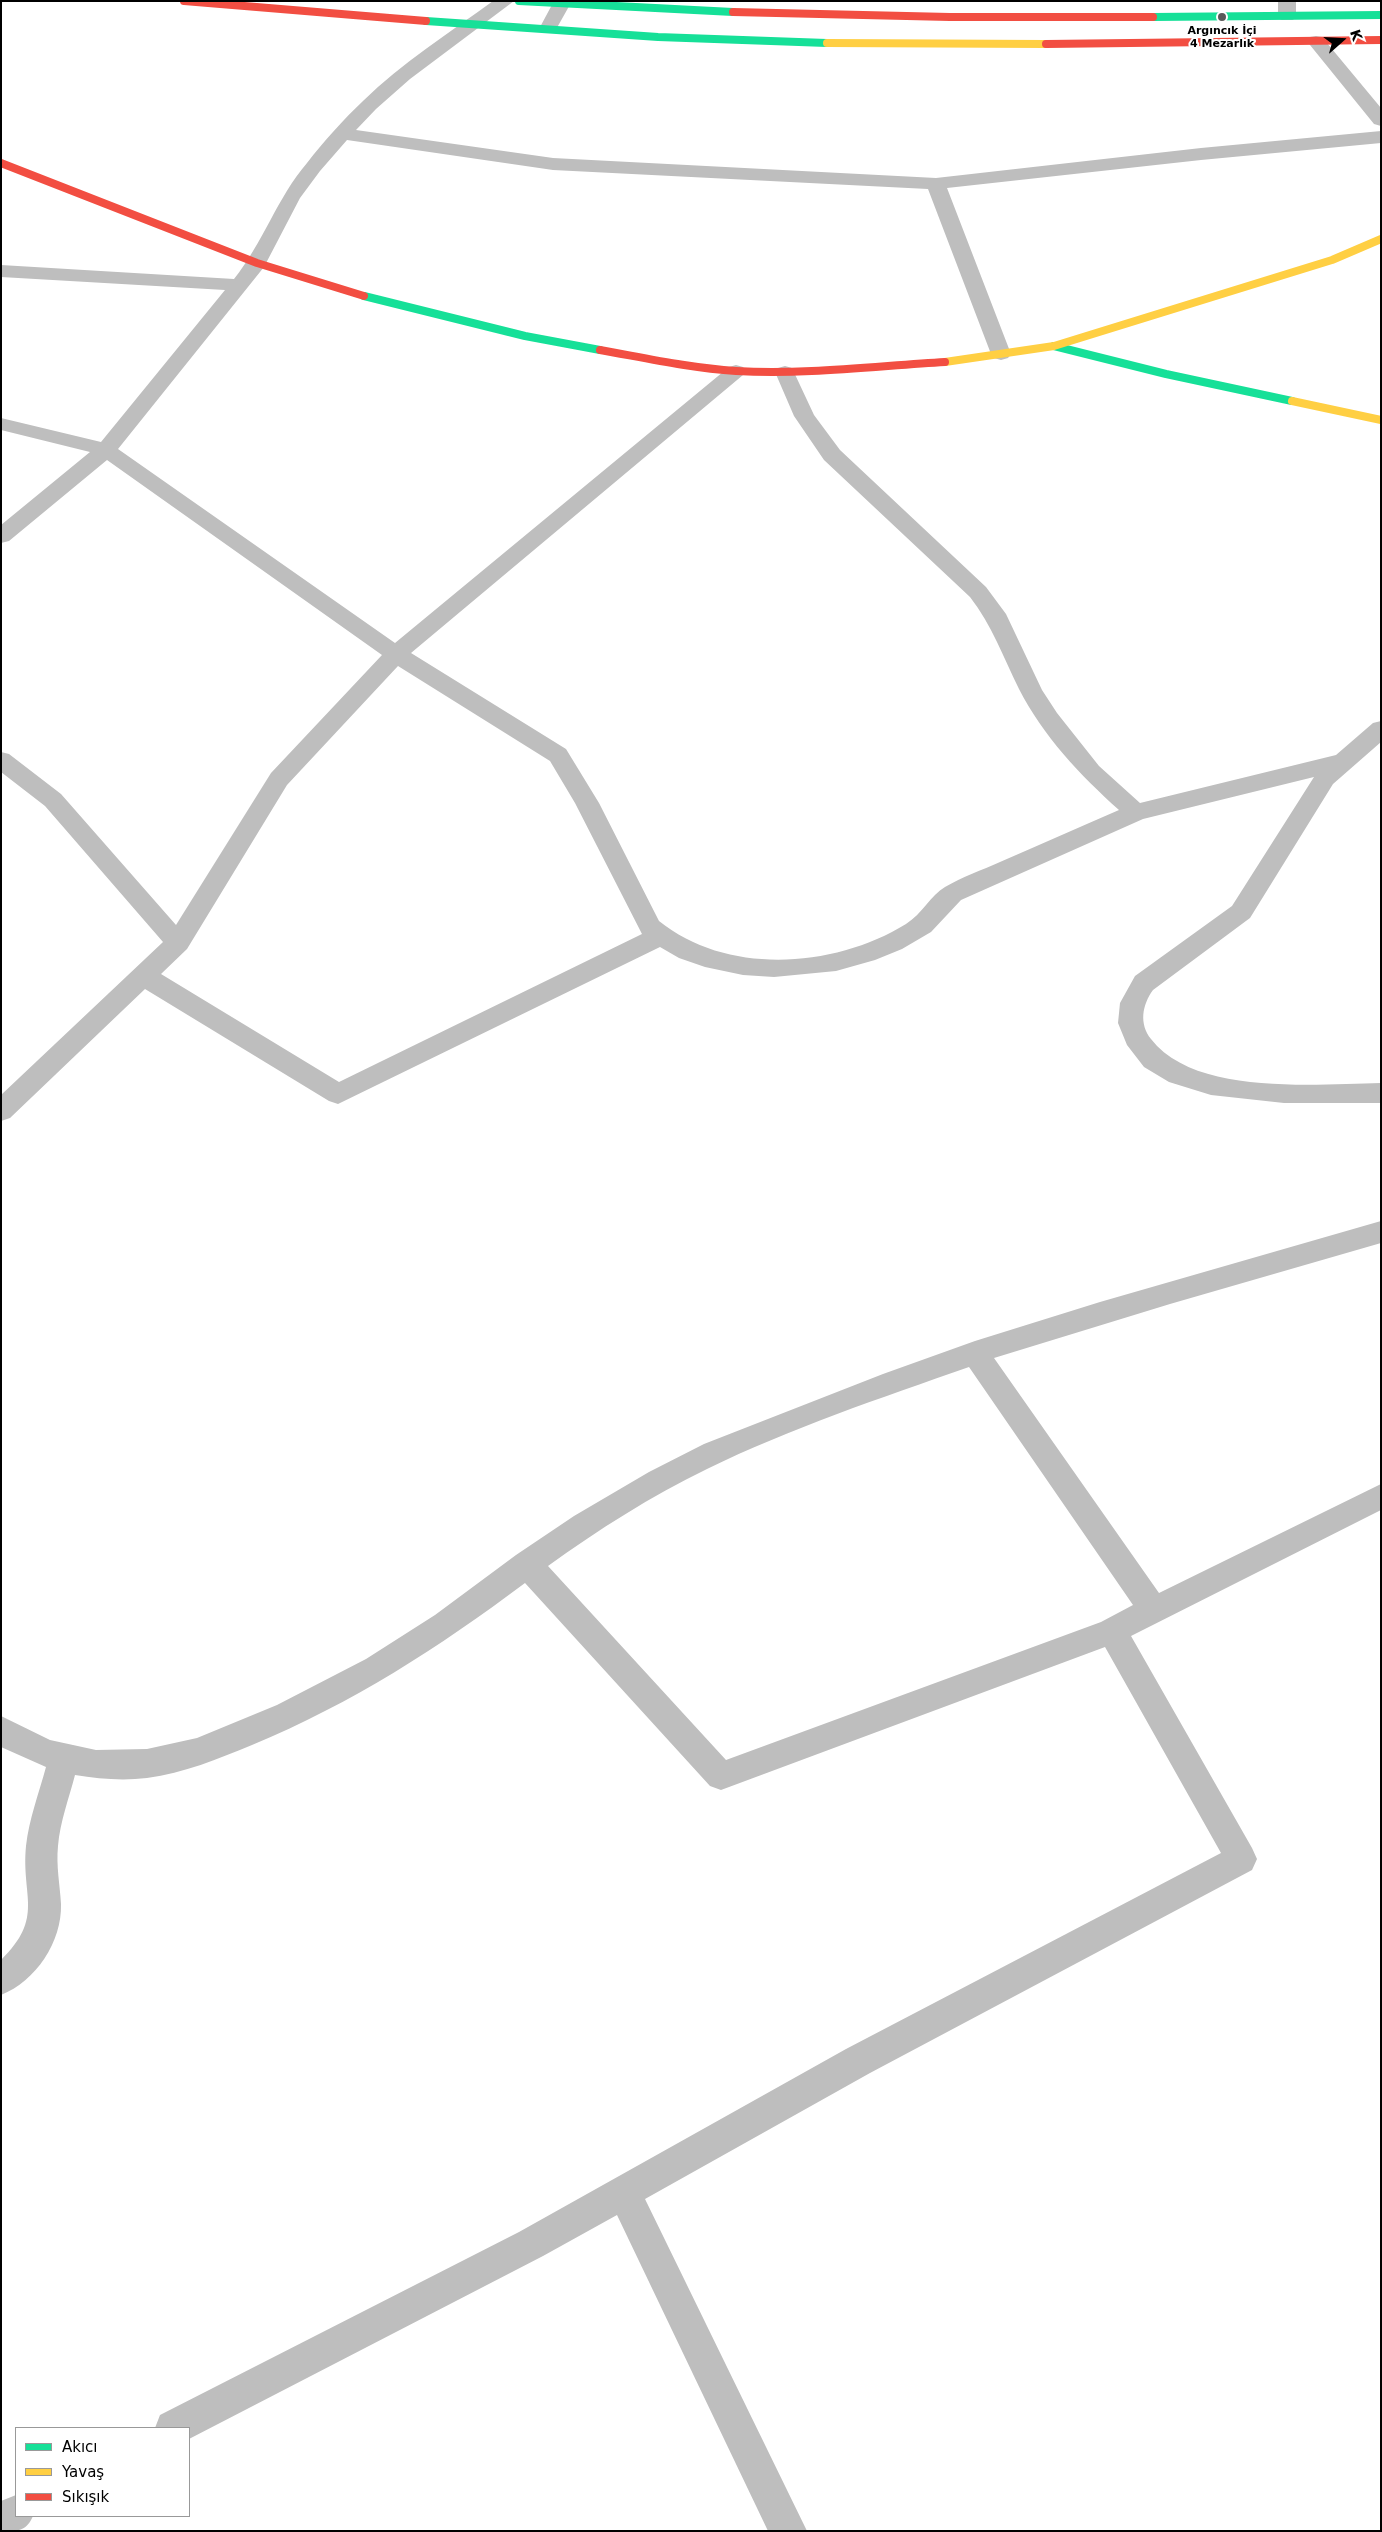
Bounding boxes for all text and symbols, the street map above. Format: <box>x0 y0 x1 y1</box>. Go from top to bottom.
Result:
marker: Argıncık İçi 4 Mezarlık <box>1216 11 1228 23</box>
north arrow <box>1317 15 1367 65</box>
place label: Argıncık İçi 4 Mezarlık <box>1187 24 1257 50</box>
text: K <box>1347 27 1366 43</box>
legend <box>15 2427 190 2517</box>
text: Akıcı <box>62 2438 98 2456</box>
text: Yavaş <box>62 2463 104 2481</box>
text: Sıkışık <box>62 2488 109 2506</box>

